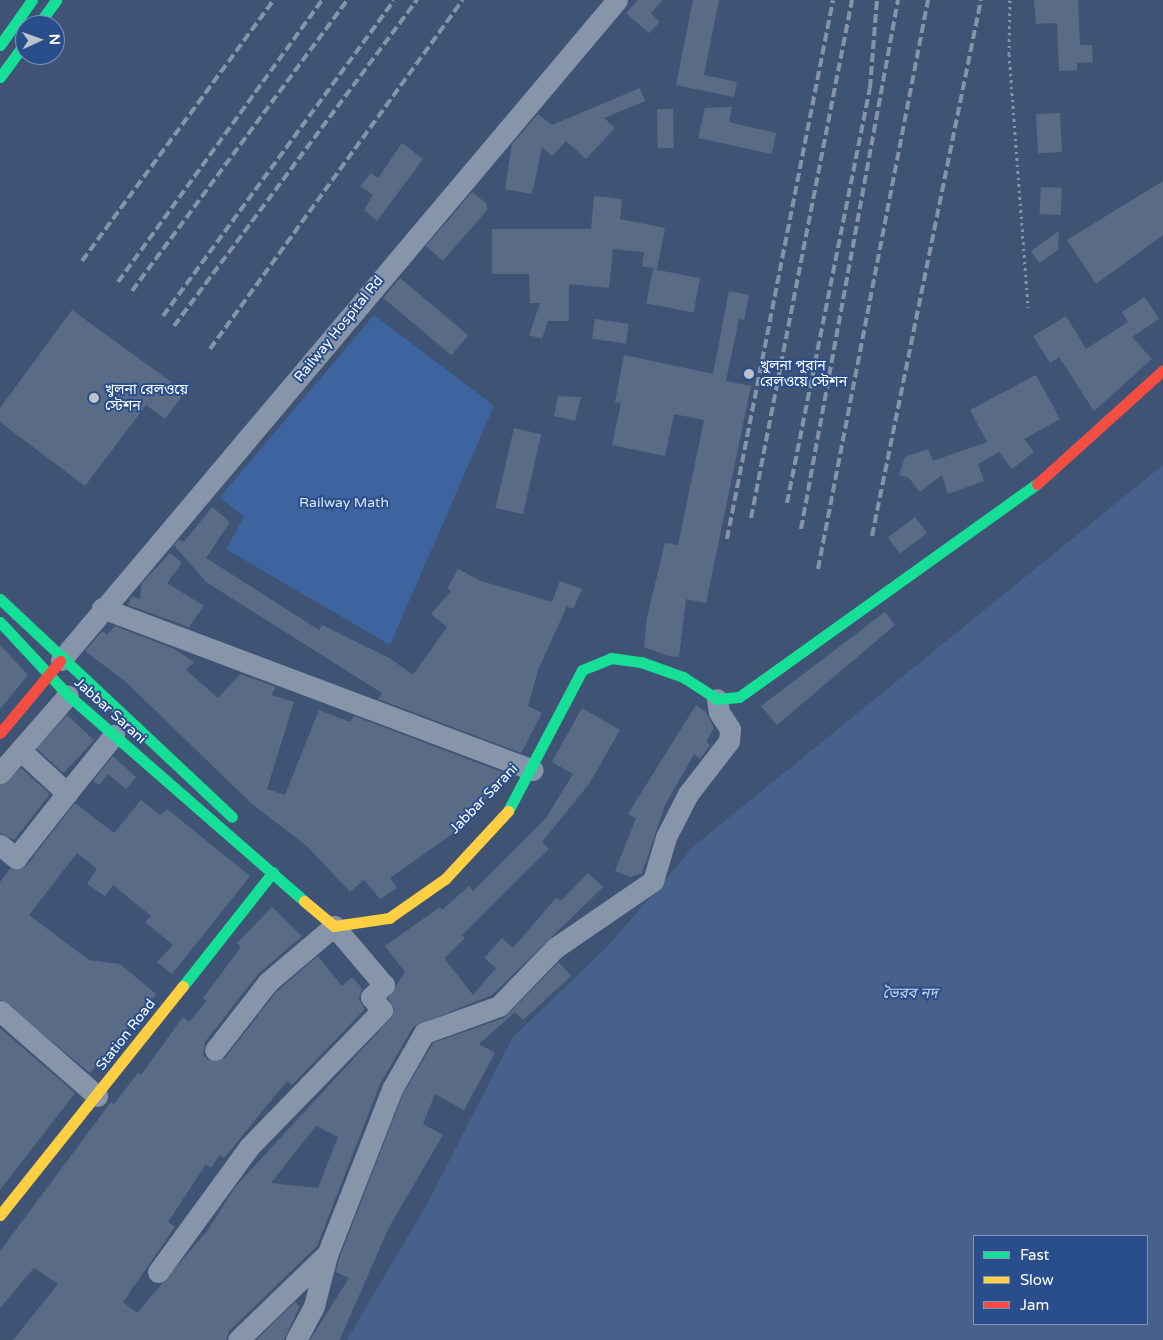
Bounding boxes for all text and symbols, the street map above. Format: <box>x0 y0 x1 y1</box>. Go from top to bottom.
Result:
north arrow <box>15 15 65 65</box>
text: N <box>46 34 63 45</box>
street label: Railway Hospital Rd <box>291 273 387 385</box>
place label: খুলনা পুরান রেলওয়ে স্টেশন <box>760 358 847 391</box>
marker: খুলনা পুরান রেলওয়ে স্টেশন <box>742 367 756 381</box>
place label: খুলনা রেলওয়ে স্টেশন <box>105 382 188 414</box>
marker: খুলনা রেলওয়ে স্টেশন <box>87 391 101 405</box>
park label: Railway Math <box>299 495 389 511</box>
street label: Jabbar Sarani <box>71 674 149 748</box>
street label: Jabbar Sarani <box>446 761 522 837</box>
water label: ভৈরব নদ <box>882 985 938 1003</box>
street label: Station Road <box>93 996 159 1074</box>
legend <box>973 1235 1148 1325</box>
text: Fast <box>1020 1246 1049 1264</box>
text: Slow <box>1020 1271 1054 1289</box>
text: Jam <box>1020 1296 1049 1314</box>

